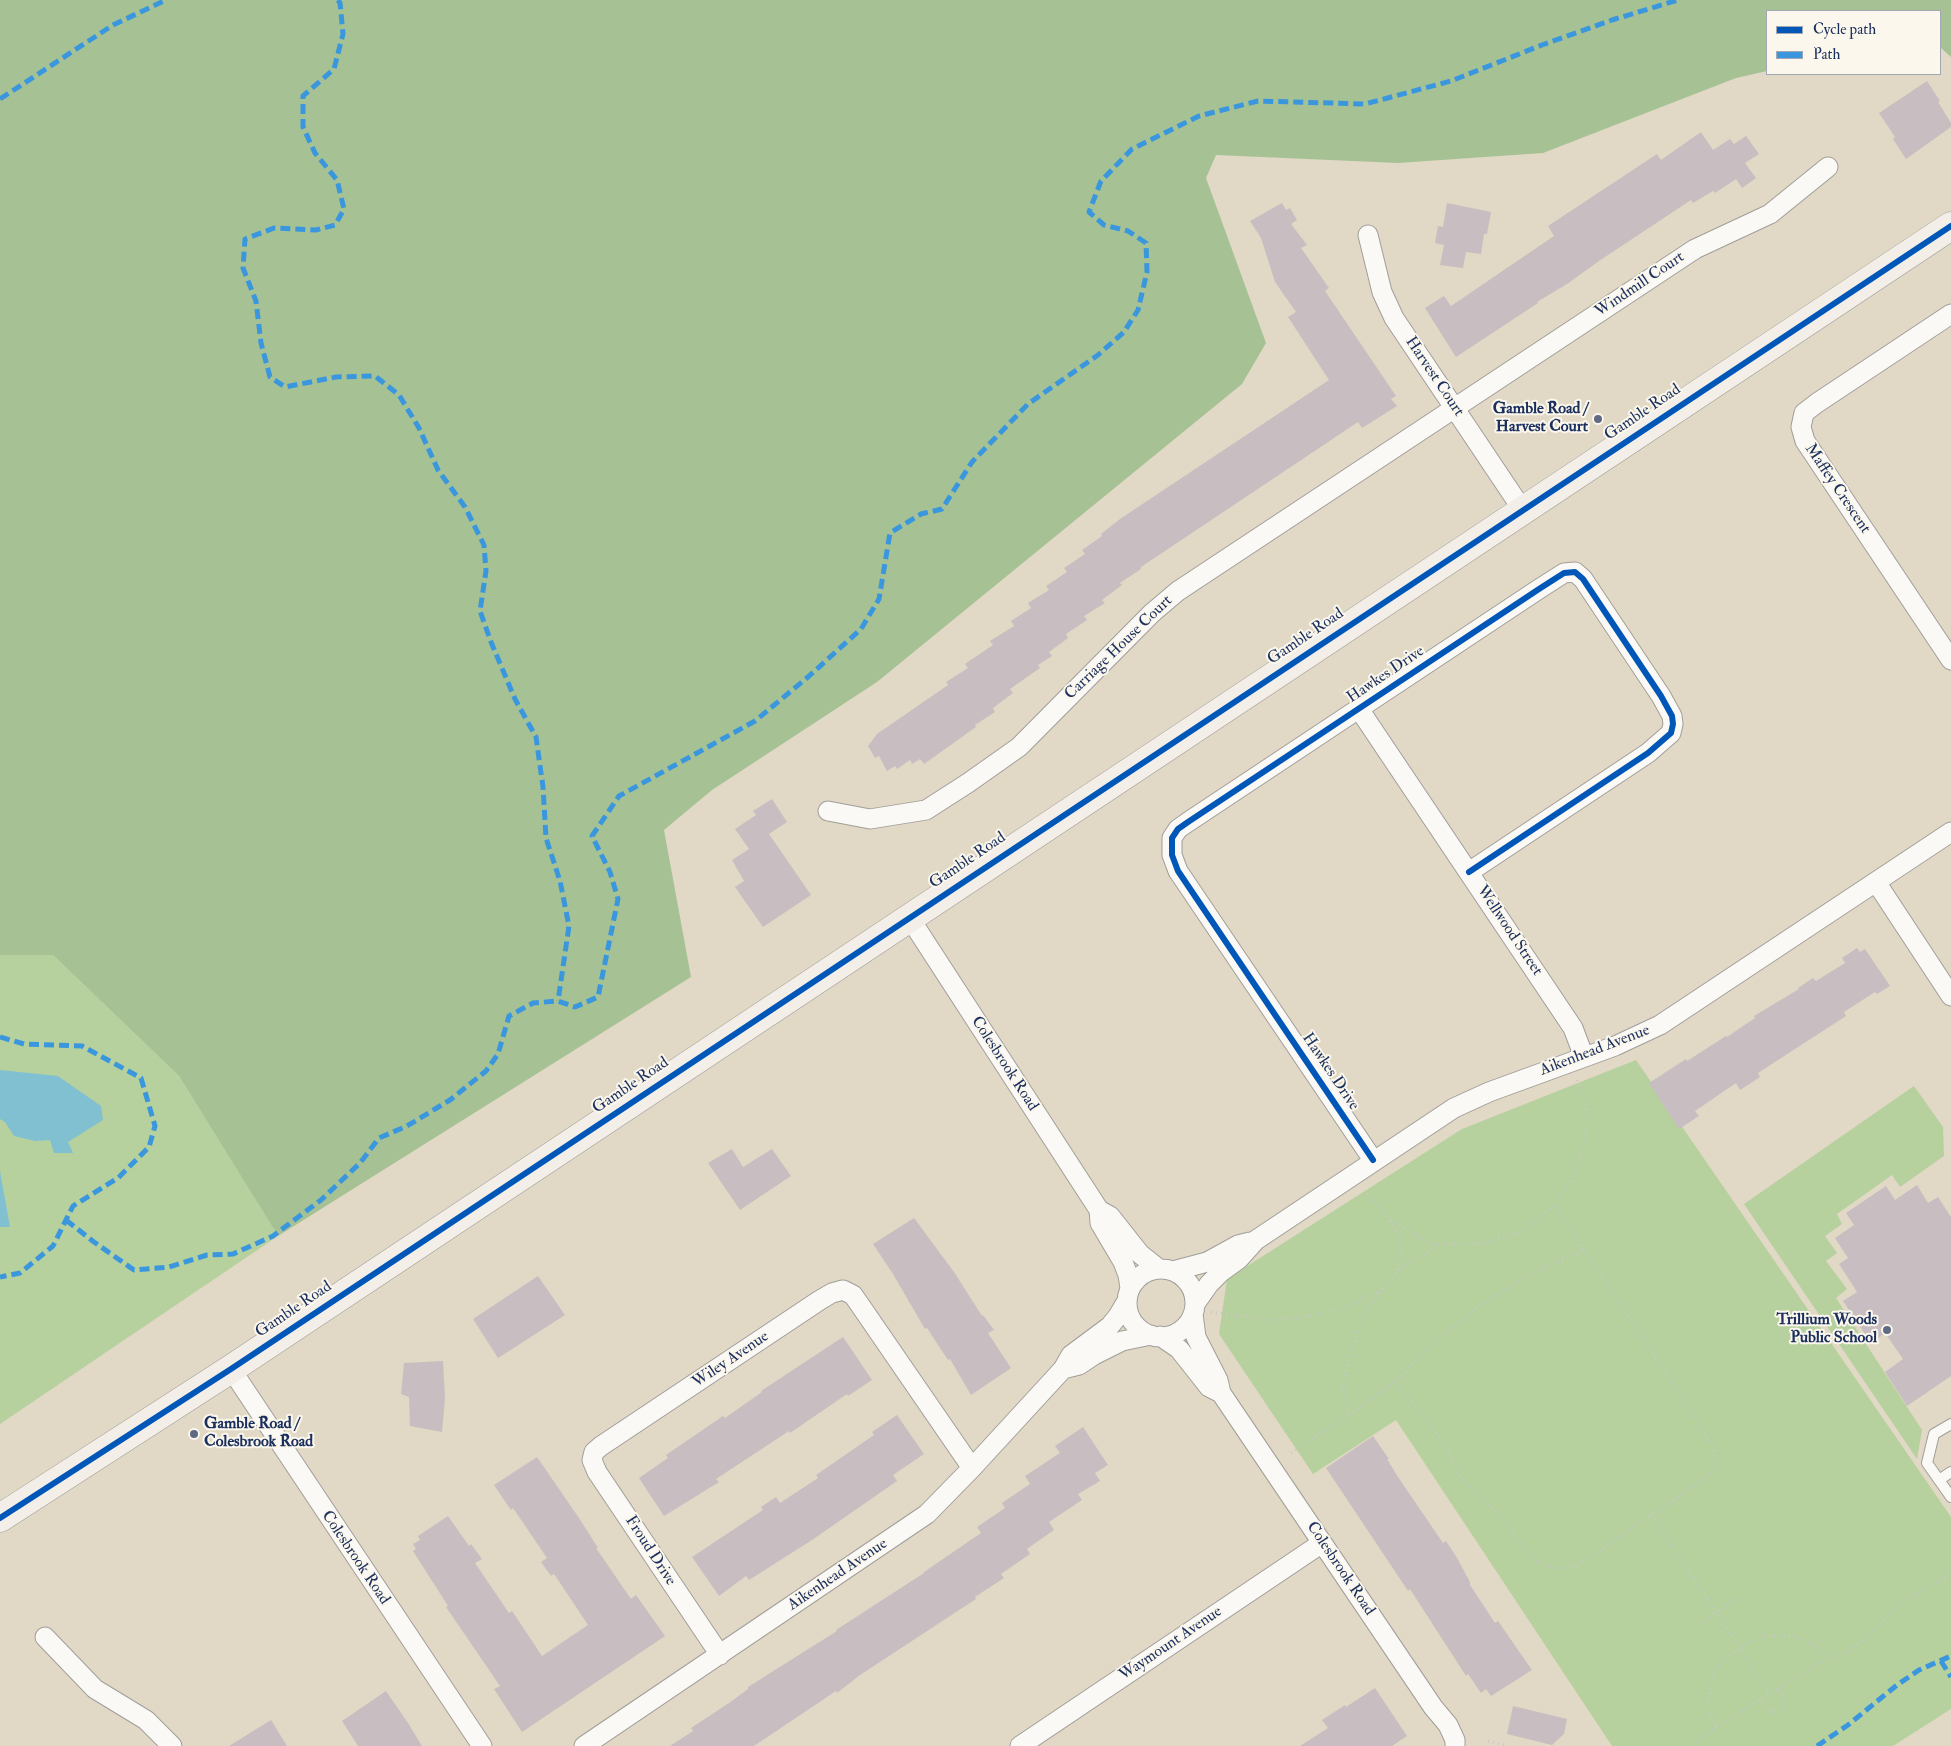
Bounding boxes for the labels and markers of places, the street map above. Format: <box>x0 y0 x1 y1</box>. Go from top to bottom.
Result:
place label: Gamble Road / Harvest Court <box>1493 400 1588 438</box>
marker: Gamble Road / Harvest Court <box>1592 413 1604 425</box>
place label: Trillium Woods Public School <box>1777 1311 1877 1349</box>
marker: Trillium Woods Public School <box>1881 1324 1893 1336</box>
place label: Gamble Road / Colesbrook Road <box>204 1415 313 1453</box>
marker: Gamble Road / Colesbrook Road <box>188 1428 200 1440</box>

